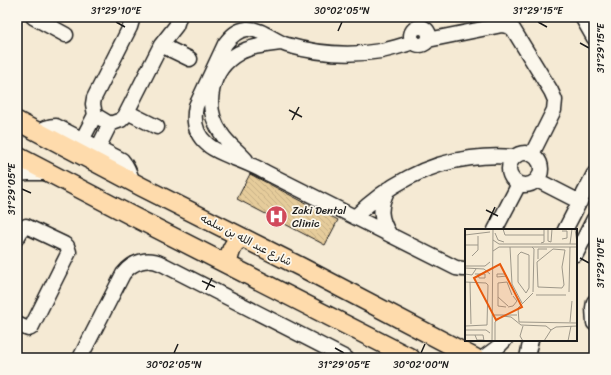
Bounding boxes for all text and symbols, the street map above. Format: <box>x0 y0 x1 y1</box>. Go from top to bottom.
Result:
text: 31°29'10"E <box>91 2 142 20</box>
text: 30°02'05"N <box>314 2 370 20</box>
text: 31°29'15"E <box>513 2 564 20</box>
text: 31°29'15"E <box>592 22 610 73</box>
text: 31°29'05"E <box>3 162 21 215</box>
place label: Zaki Dental Clinic <box>292 201 347 233</box>
hospital icon: Zaki Dental Clinic <box>264 203 290 229</box>
street label: شارع عبد الله بن سلمه <box>197 209 295 271</box>
inset map <box>465 229 577 341</box>
text: 31°29'10"E <box>592 237 610 288</box>
text: 30°02'05"N <box>146 356 202 374</box>
text: 31°29'05"E <box>318 356 371 374</box>
text: 30°02'00"N <box>393 356 449 374</box>

